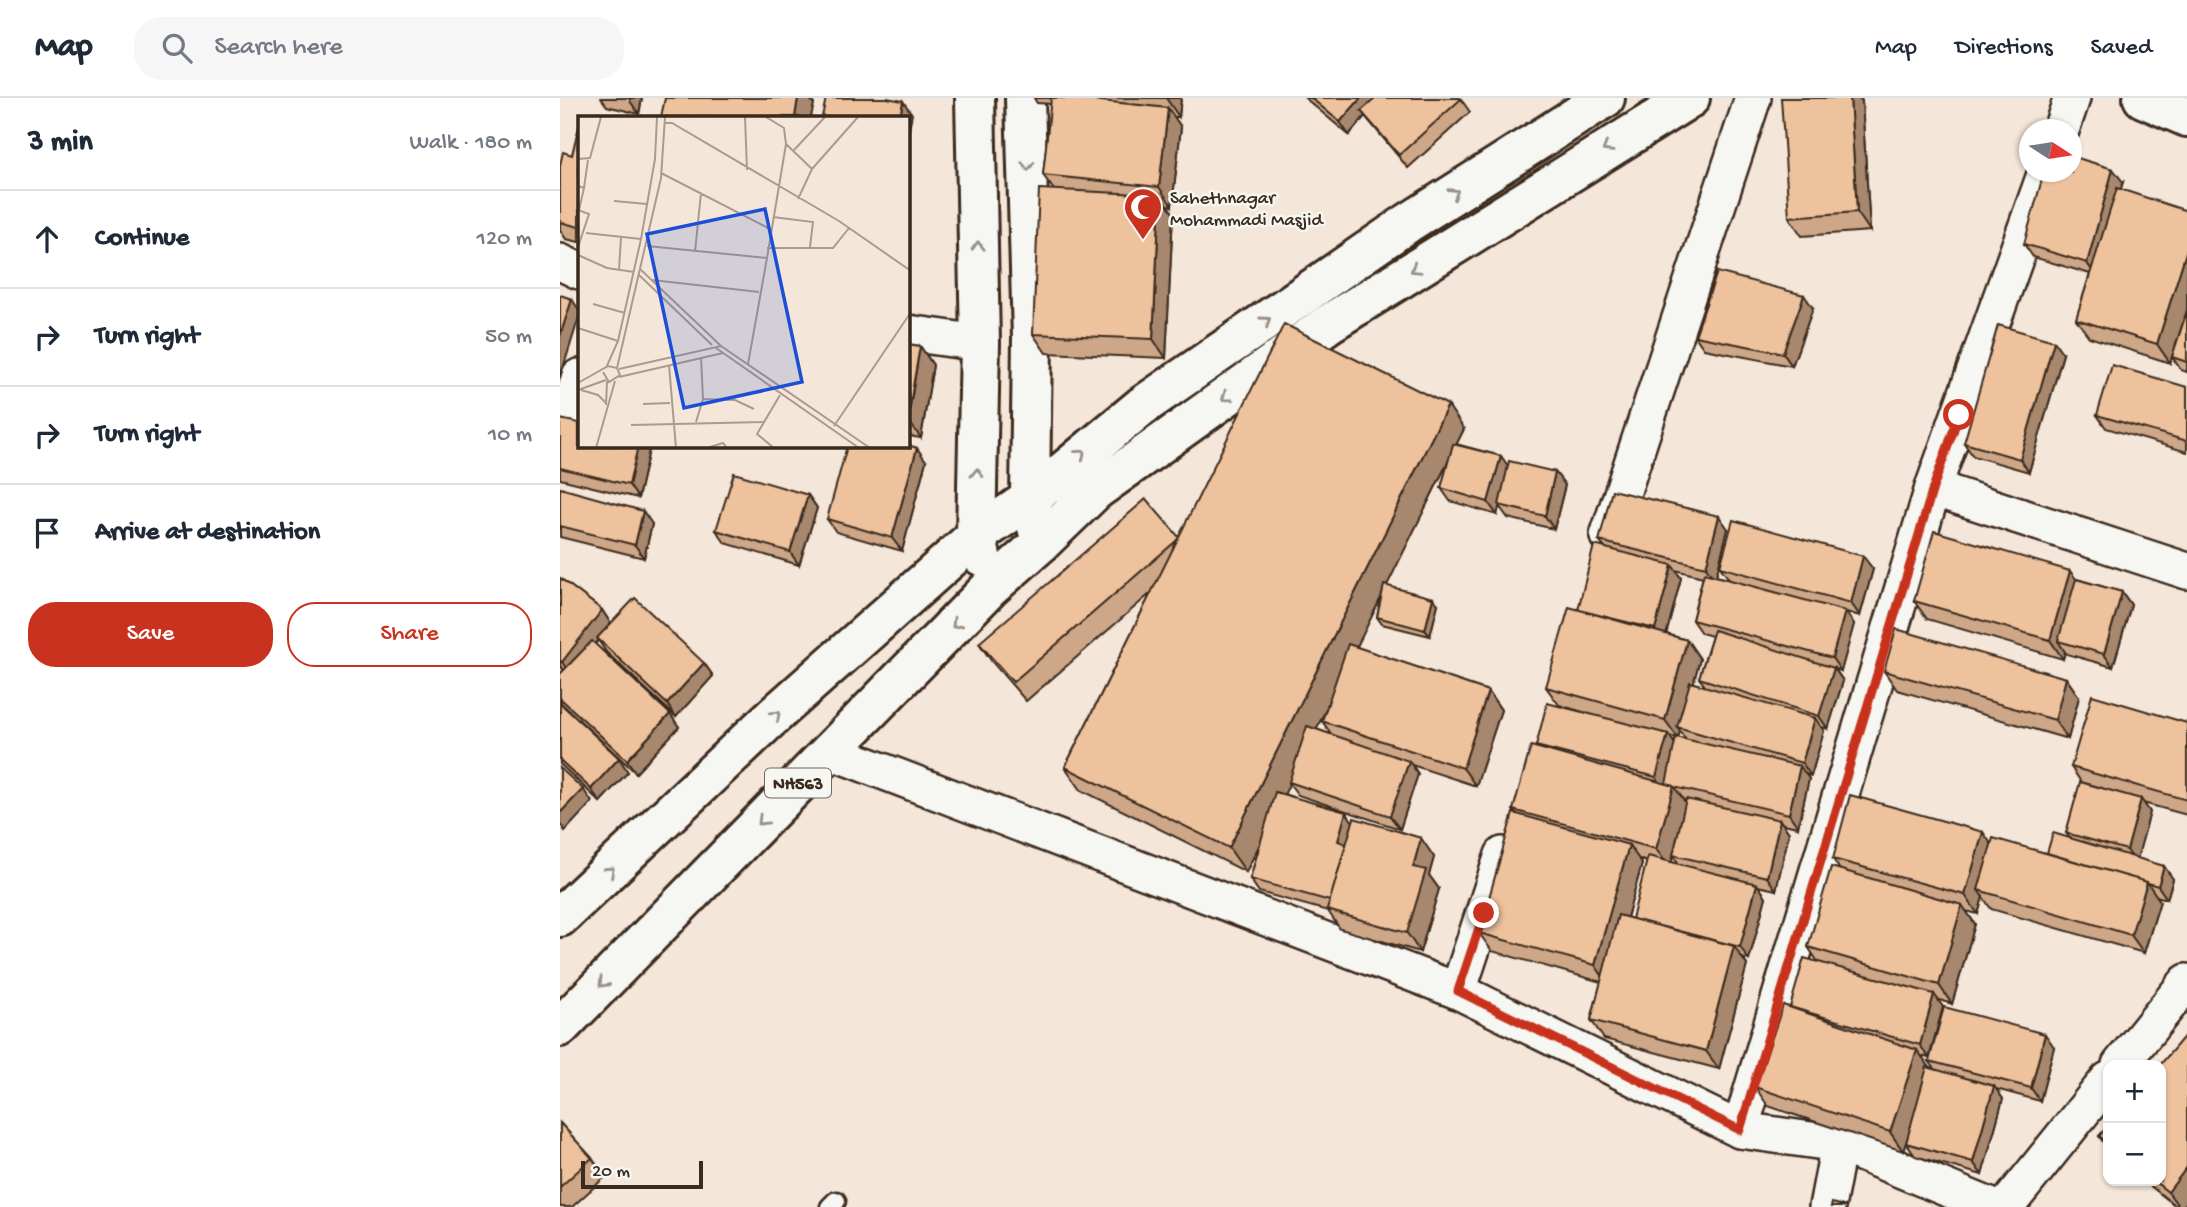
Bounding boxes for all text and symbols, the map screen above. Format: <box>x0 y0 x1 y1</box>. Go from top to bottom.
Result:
search box <box>134 17 624 80</box>
text: Map <box>35 29 92 67</box>
icon: search <box>158 29 196 67</box>
text: Search here <box>214 33 343 64</box>
text: Map <box>1875 34 1917 63</box>
text: Directions <box>1955 34 2053 63</box>
text: Saved <box>2091 34 2152 63</box>
inset map <box>578 116 910 448</box>
north arrow <box>2019 119 2082 182</box>
text: 3 min <box>28 126 93 161</box>
text: Walk · 180 m <box>410 130 532 157</box>
one-way arrow <box>1602 140 1615 153</box>
one-way arrow <box>1021 161 1036 172</box>
mosque icon: Sahethnagar Mohammadi Masjid <box>1122 186 1164 241</box>
place label: Sahethnagar Mohammadi Masjid <box>1170 188 1324 233</box>
one-way arrow <box>1447 189 1460 202</box>
icon: ahead <box>28 220 66 258</box>
text: Continue <box>95 224 189 255</box>
text: 120 m <box>477 226 532 253</box>
one-way arrow <box>971 240 986 251</box>
one-way arrow <box>1410 261 1423 274</box>
one-way arrow <box>1258 317 1271 329</box>
icon: right <box>28 318 66 356</box>
text: Turn right <box>95 322 199 353</box>
text: 50 m <box>485 324 532 351</box>
one-way arrow <box>1222 388 1234 401</box>
route start <box>1943 399 1974 430</box>
icon: right <box>28 416 66 454</box>
text: Turn right <box>95 420 199 451</box>
text: 10 m <box>488 422 532 449</box>
one-way arrow <box>1073 450 1086 462</box>
one-way arrow <box>970 467 985 478</box>
icon: arrive <box>28 514 66 552</box>
text: Arrive at destination <box>95 518 320 549</box>
button: Save <box>28 602 273 667</box>
button: Share <box>287 602 532 667</box>
one-way arrow <box>951 615 964 628</box>
one-way arrow <box>767 710 780 723</box>
road number: NH563 <box>765 768 831 798</box>
one-way arrow <box>757 812 770 825</box>
one-way arrow <box>602 866 615 879</box>
route end <box>1468 897 1499 928</box>
one-way arrow <box>598 975 611 988</box>
map controls <box>2103 1060 2166 1186</box>
button: + <box>2103 1060 2166 1123</box>
button: − <box>2103 1123 2166 1186</box>
scale bar <box>581 1158 704 1190</box>
text: 20 m <box>592 1161 630 1184</box>

